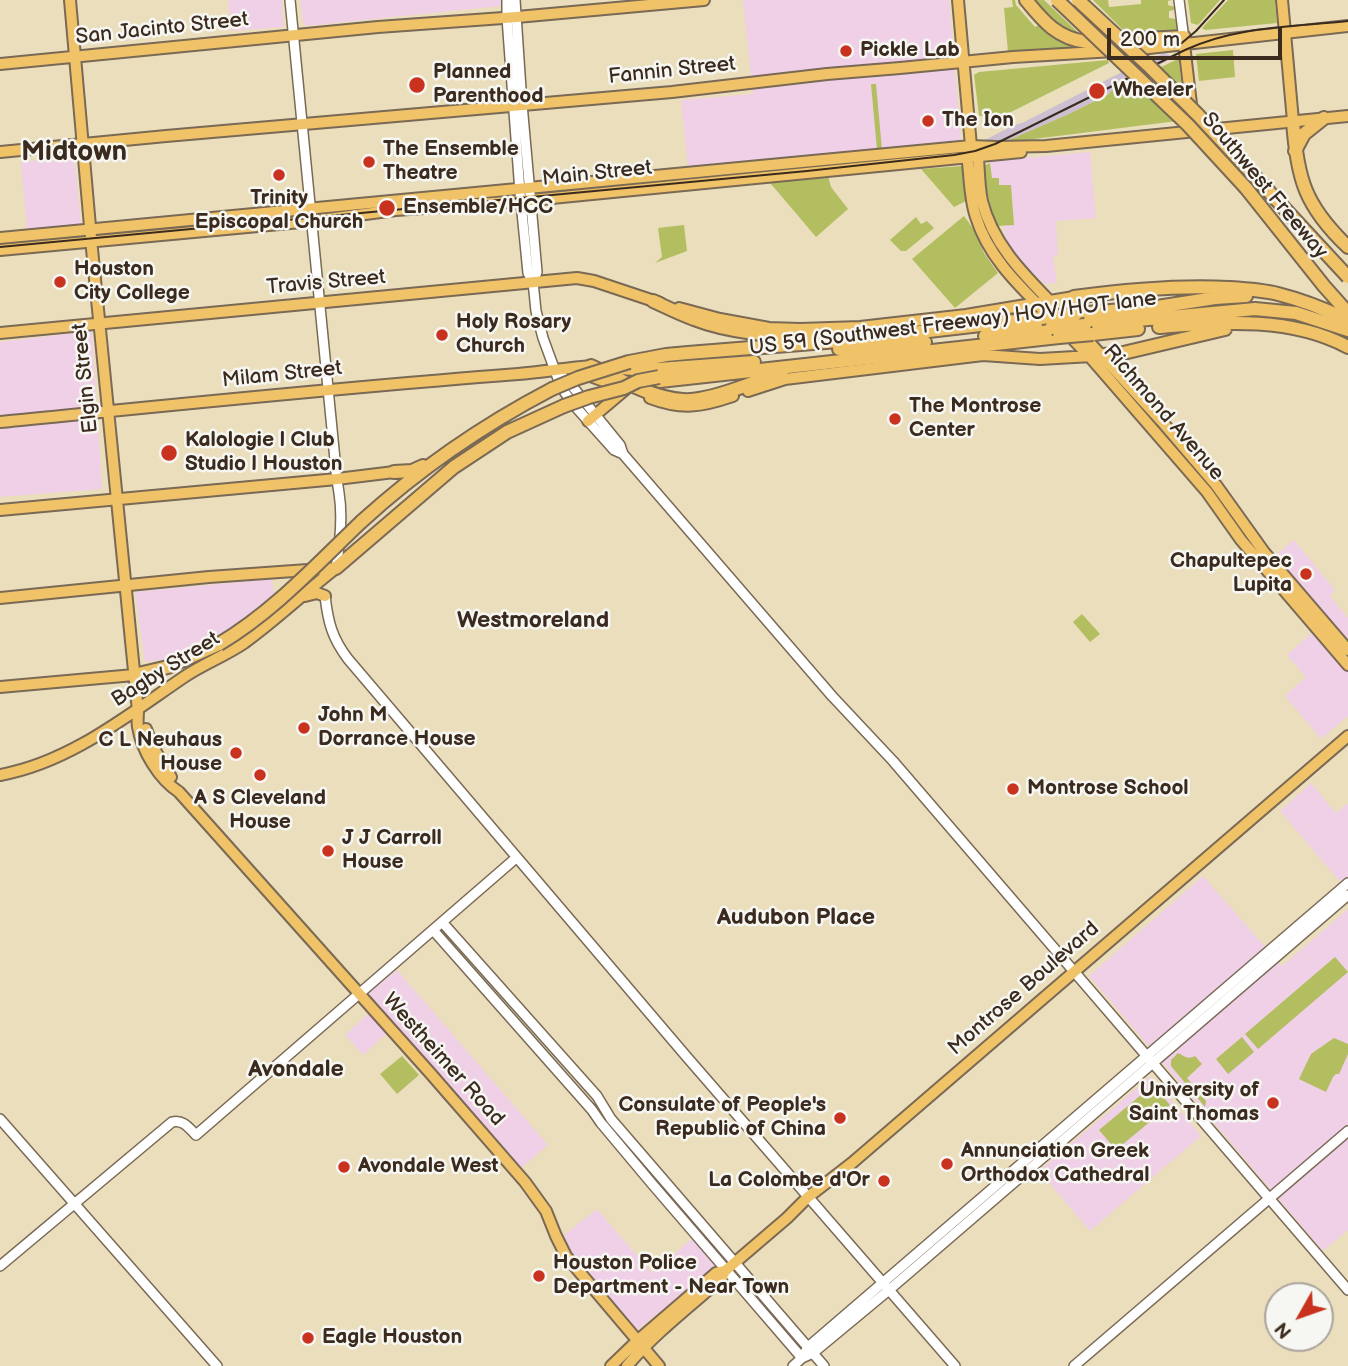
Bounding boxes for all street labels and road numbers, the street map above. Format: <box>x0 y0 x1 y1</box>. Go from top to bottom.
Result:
street label: San Jacinto Street <box>74 7 250 51</box>
street label: Fannin Street <box>607 52 737 90</box>
street label: Southwest Freeway <box>1196 108 1332 264</box>
street label: Main Street <box>541 156 653 192</box>
street label: Travis Street <box>265 265 387 301</box>
street label: US 59 (Southwest Freeway) HOV/HOT lane <box>748 287 1158 361</box>
street label: Elgin Street <box>68 322 104 434</box>
street label: Richmond Avenue <box>1097 340 1229 486</box>
street label: Milam Street <box>221 356 343 394</box>
street label: Bagby Street <box>107 627 225 713</box>
street label: Montrose Boulevard <box>943 917 1105 1061</box>
street label: Westheimer Road <box>377 988 509 1132</box>

